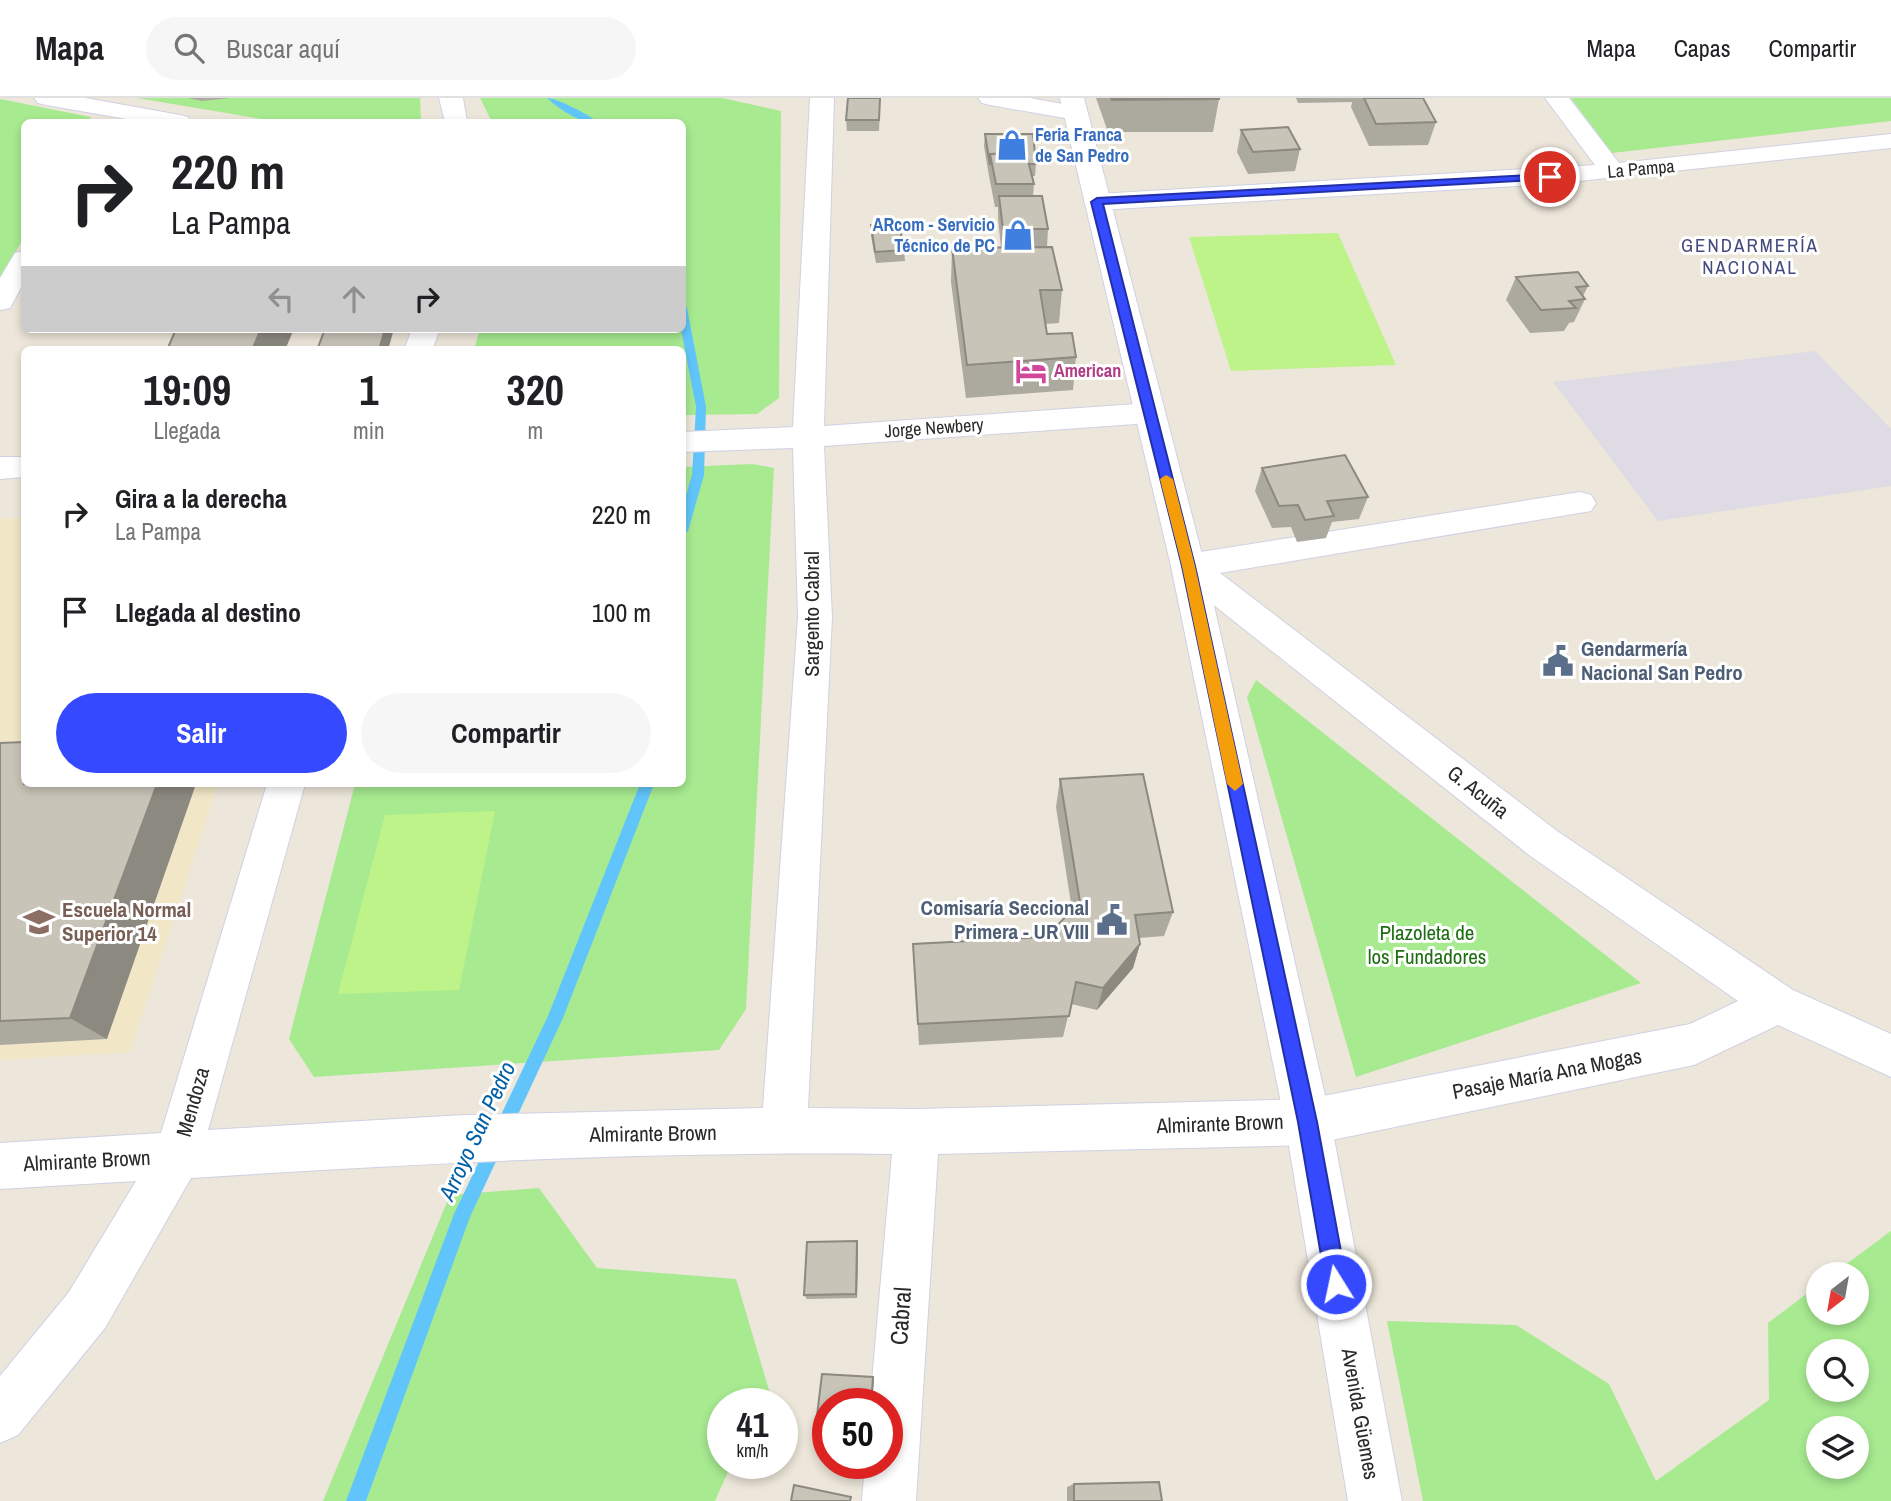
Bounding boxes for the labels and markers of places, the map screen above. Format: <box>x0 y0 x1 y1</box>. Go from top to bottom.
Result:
place label: Feria Franca de San Pedro <box>1035 122 1129 168</box>
shop icon: Feria Franca de San Pedro <box>995 128 1029 162</box>
pin <box>1520 147 1580 207</box>
place label: ARcom - Servicio Técnico de PC <box>873 212 995 258</box>
shop icon: ARcom - Servicio Técnico de PC <box>1001 218 1035 252</box>
hotel icon: American <box>1014 354 1048 388</box>
place label: American <box>1054 358 1121 383</box>
place label: Gendarmería Nacional San Pedro <box>1581 634 1743 687</box>
public building icon: Gendarmería Nacional San Pedro <box>1541 644 1575 678</box>
place label: Comisaría Seccional Primera - UR VIII <box>921 893 1089 946</box>
place label: Escuela Normal Superior 14 <box>62 895 191 948</box>
public building icon: Comisaría Seccional Primera - UR VIII <box>1095 903 1129 937</box>
school or university icon: Escuela Normal Superior 14 <box>22 905 56 939</box>

